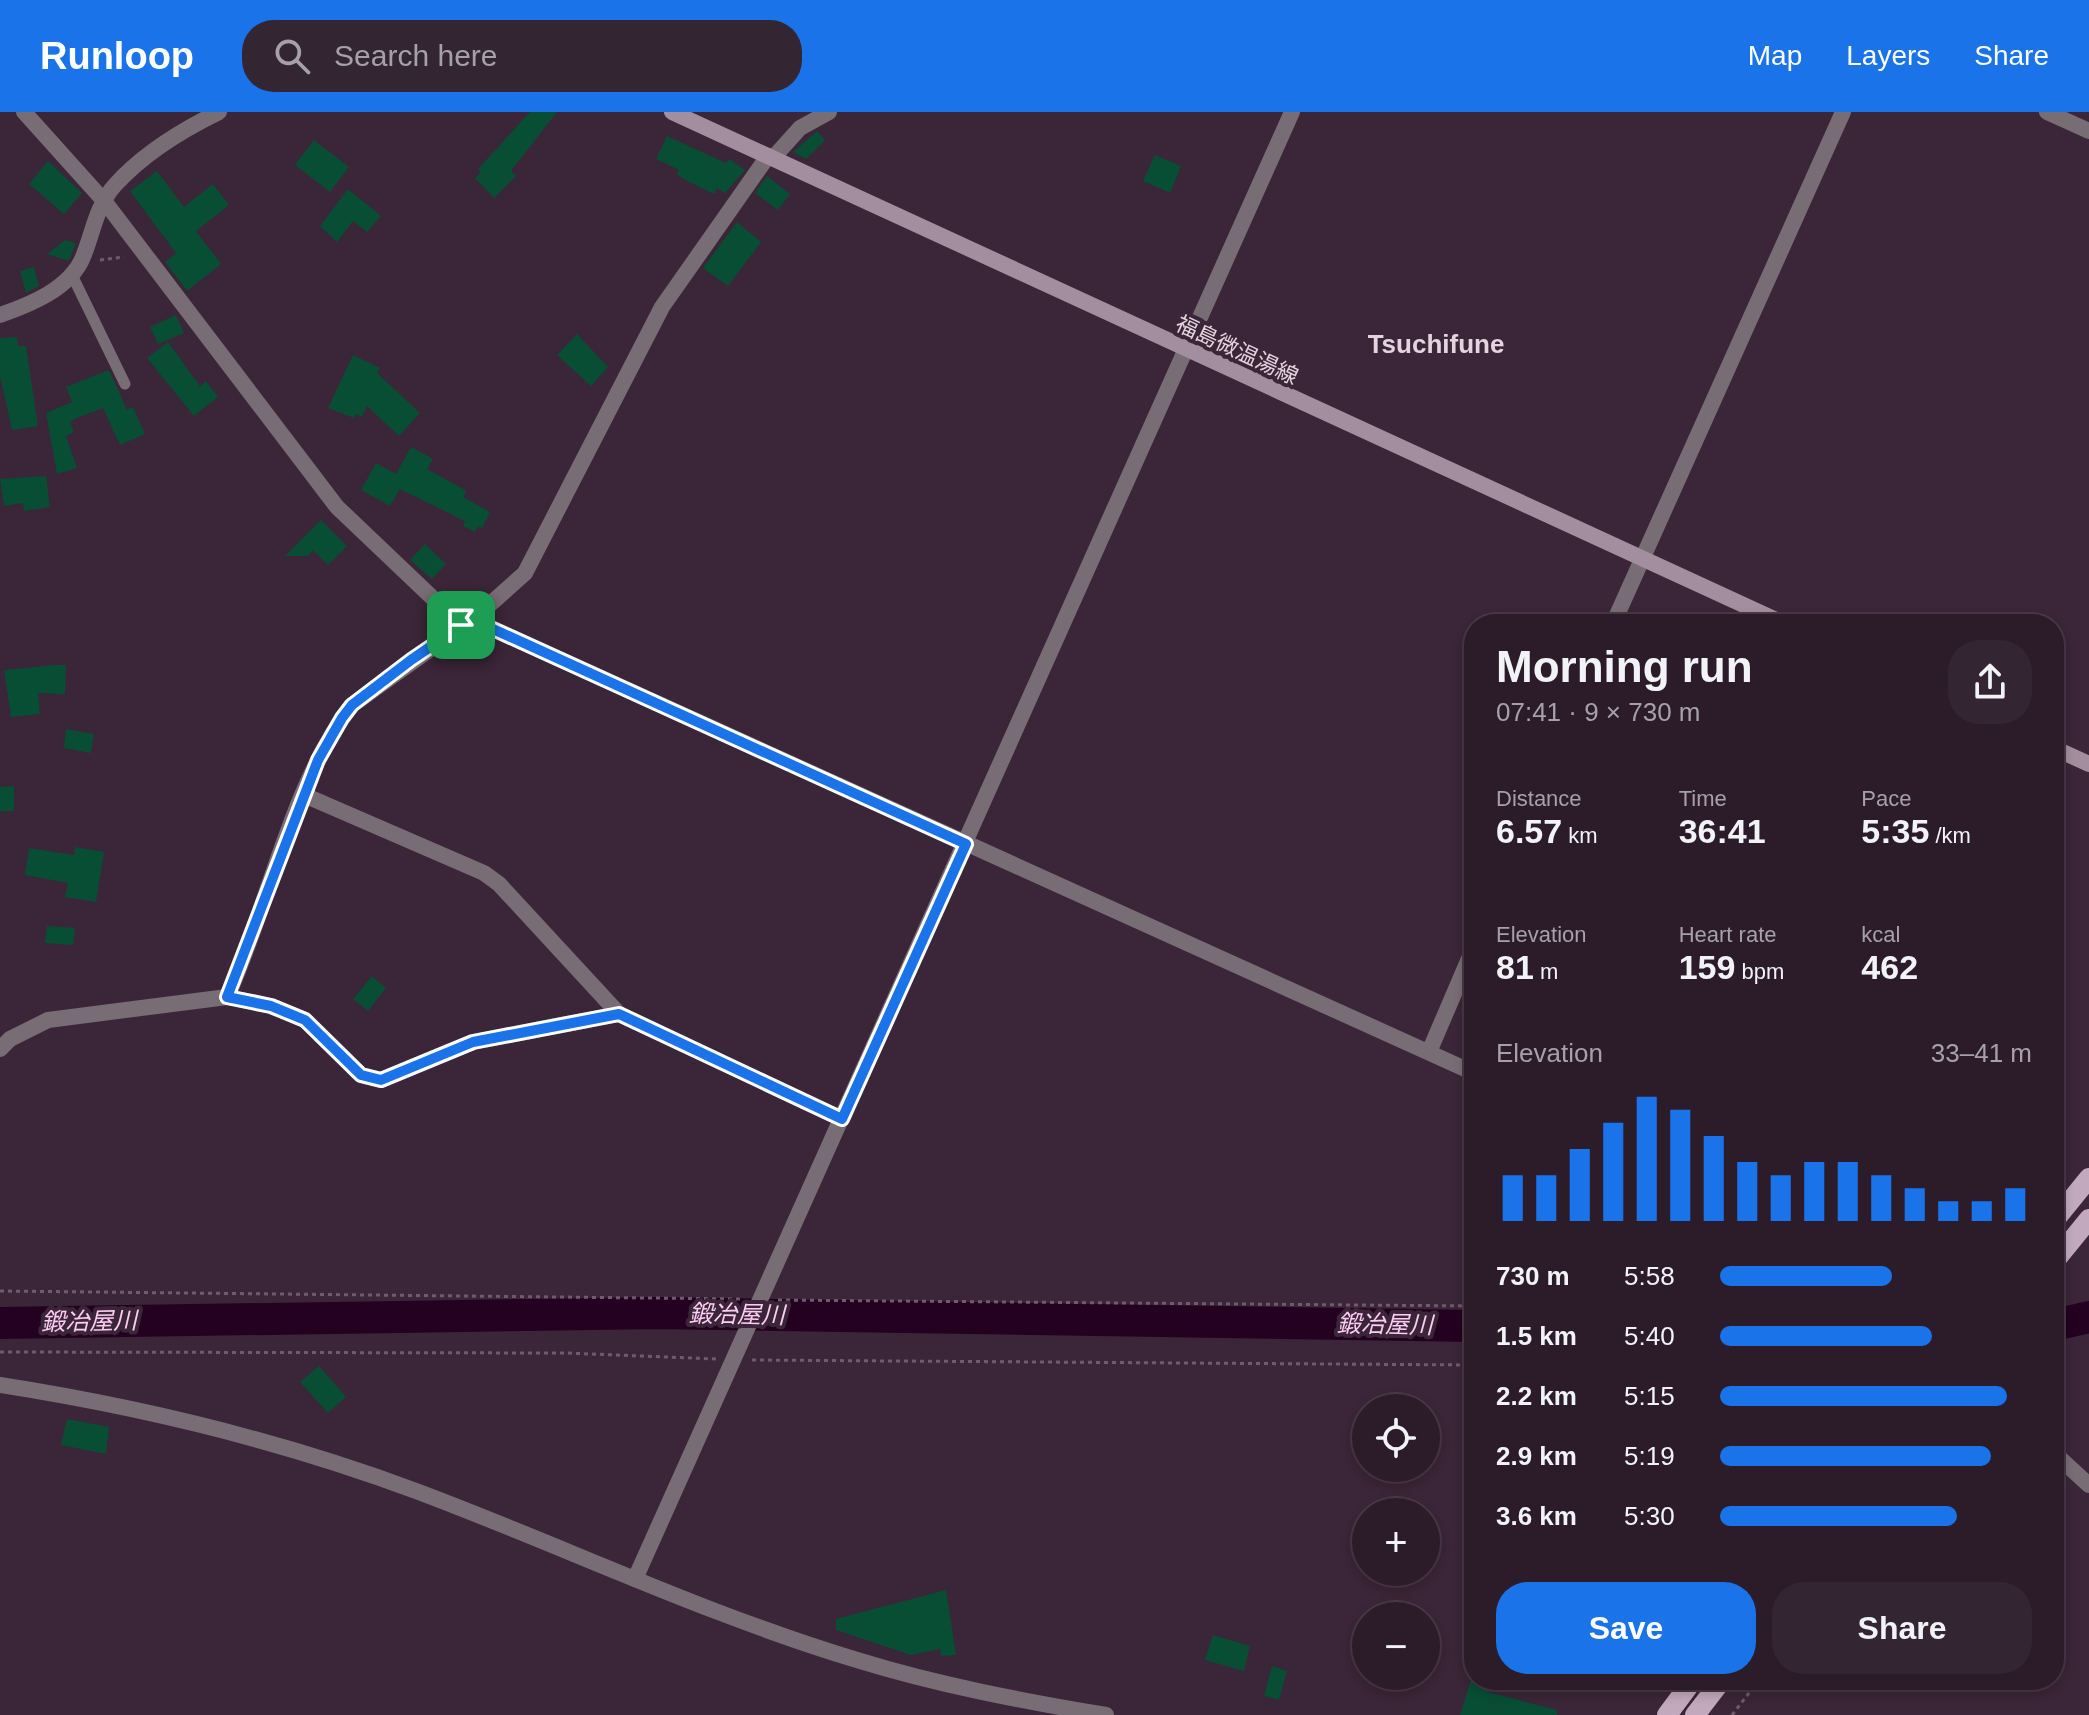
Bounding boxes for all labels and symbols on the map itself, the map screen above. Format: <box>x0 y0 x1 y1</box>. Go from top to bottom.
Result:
street label: 福島微温湯線 <box>1172 311 1302 389</box>
district label: Tsuchifune <box>1368 329 1504 359</box>
pin <box>427 591 495 659</box>
water label: 鍛冶屋川 <box>689 1300 788 1328</box>
water label: 鍛冶屋川 <box>41 1307 140 1335</box>
water label: 鍛冶屋川 <box>1337 1310 1436 1338</box>

